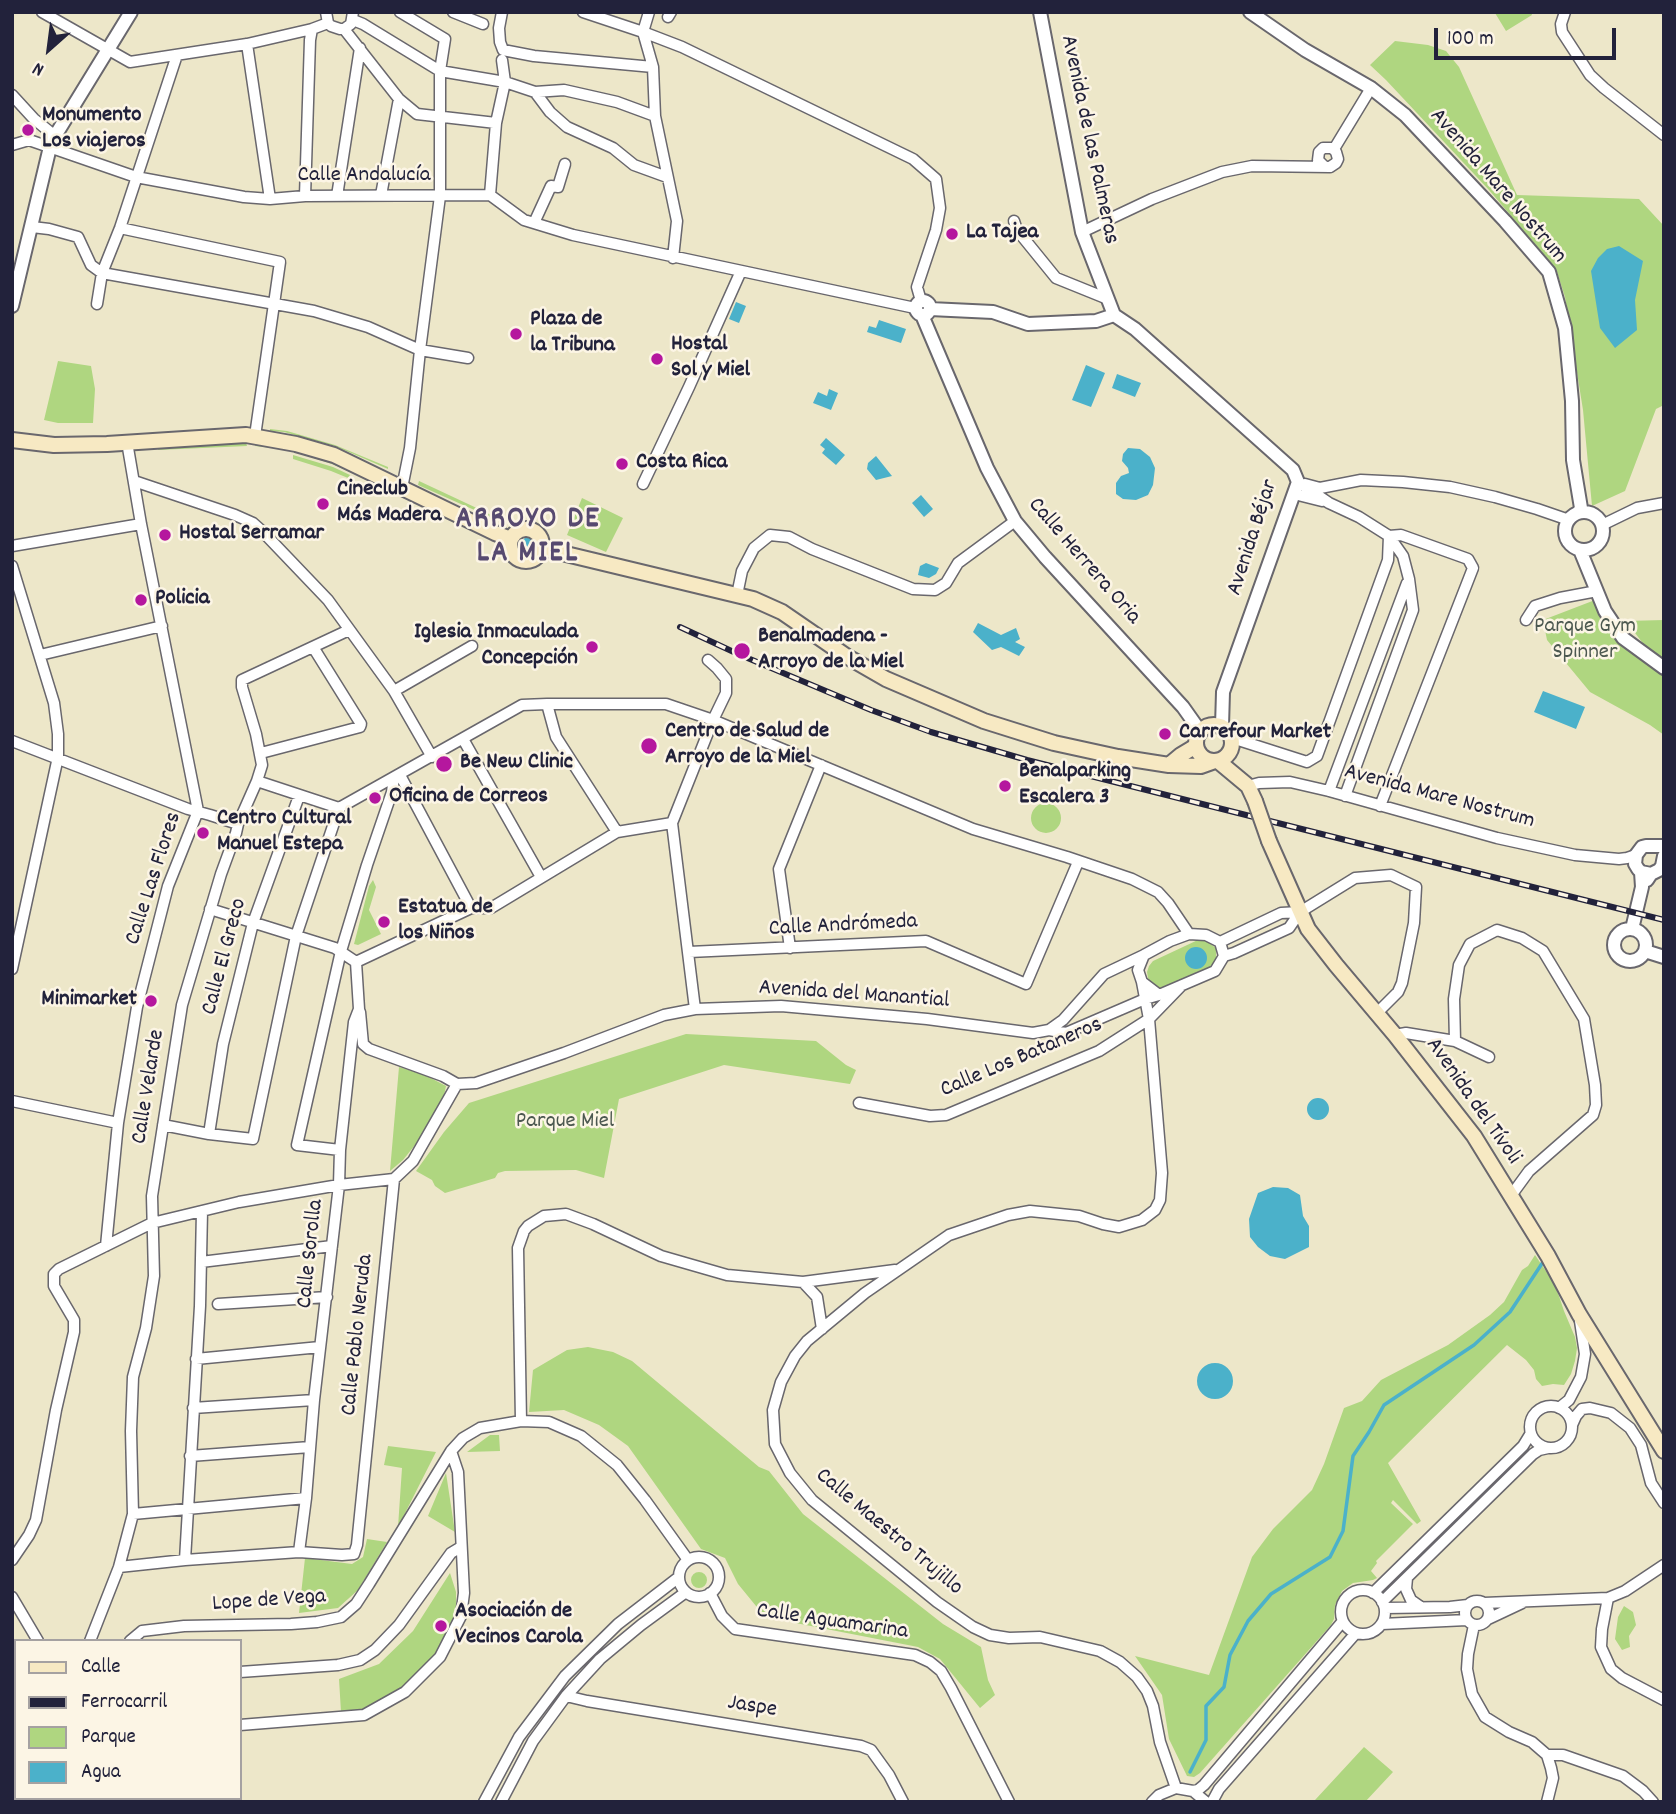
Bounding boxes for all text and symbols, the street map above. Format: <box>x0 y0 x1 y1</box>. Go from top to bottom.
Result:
north arrow <box>14 14 84 84</box>
scale bar <box>1438 14 1620 58</box>
text: 100 m <box>1447 25 1494 55</box>
street label: Avenida de las Palmeras <box>1052 33 1124 247</box>
text: N <box>28 54 49 82</box>
place label: Monumento Los viajeros <box>42 103 146 157</box>
street label: Avenida Mare Nostrum <box>1422 104 1572 270</box>
marker: Monumento Los viajeros <box>20 122 36 138</box>
street label: Calle Andalucía <box>298 163 430 191</box>
place label: La Tajea <box>966 220 1038 248</box>
marker: La Tajea <box>944 226 960 242</box>
place label: Plaza de la Tribuna <box>530 307 615 361</box>
marker: Plaza de la Tribuna <box>508 326 524 342</box>
place label: Hostal Sol y Miel <box>671 332 750 386</box>
marker: Hostal Sol y Miel <box>649 351 665 367</box>
place label: Costa Rica <box>636 450 727 478</box>
marker: Costa Rica <box>614 456 630 472</box>
place label: Cineclub Más Madera <box>337 477 441 531</box>
street label: Avenida Béjar <box>1222 477 1286 599</box>
street label: Calle Herrera Oria <box>1020 493 1146 631</box>
marker: Cineclub Más Madera <box>315 496 331 512</box>
district label: ARROYO DE LA MIEL <box>457 504 599 574</box>
place label: Hostal Serramar <box>179 521 324 549</box>
marker: Hostal Serramar <box>157 527 173 543</box>
place label: Policia <box>155 586 210 614</box>
marker: Policia <box>133 592 149 608</box>
park label: Parque Gym Spinner <box>1534 614 1636 668</box>
place label: Iglesia Inmaculada Concepción <box>414 620 578 674</box>
place label: Benalmadena - Arroyo de la Miel <box>758 624 904 678</box>
marker: Iglesia Inmaculada Concepción <box>584 639 600 655</box>
marker: Benalmadena - Arroyo de la Miel <box>732 641 752 661</box>
place label: Centro de Salud de Arroyo de la Miel <box>665 719 829 773</box>
place label: Carrefour Market <box>1179 720 1331 748</box>
marker: Carrefour Market <box>1157 726 1173 742</box>
marker: Centro de Salud de Arroyo de la Miel <box>639 736 659 756</box>
place label: Be New Clinic <box>460 750 573 778</box>
marker: Be New Clinic <box>434 754 454 774</box>
place label: Benalparking Escalera 3 <box>1019 759 1131 813</box>
street label: Avenida Mare Nostrum <box>1341 759 1537 837</box>
marker: Benalparking Escalera 3 <box>997 778 1013 794</box>
place label: Oficina de Correos <box>389 784 548 812</box>
marker: Oficina de Correos <box>367 790 383 806</box>
place label: Centro Cultural Manuel Estepa <box>217 806 352 860</box>
street label: Calle Las Flores <box>121 809 189 949</box>
marker: Centro Cultural Manuel Estepa <box>195 825 211 841</box>
place label: Estatua de los Niños <box>398 895 493 949</box>
street label: Calle El Greco <box>197 896 255 1018</box>
street label: Calle Andrómeda <box>768 909 918 945</box>
marker: Estatua de los Niños <box>376 914 392 930</box>
street label: Avenida del Manantial <box>758 976 950 1016</box>
place label: Minimarket <box>41 987 137 1015</box>
marker: Minimarket <box>143 993 159 1009</box>
street label: Calle Los Bataneros <box>937 1012 1107 1106</box>
street label: Calle Velarde <box>127 1028 173 1146</box>
street label: Avenida del Tívoli <box>1418 1033 1526 1171</box>
park label: Parque Miel <box>516 1109 614 1137</box>
street label: Calle Sorolla <box>293 1198 331 1310</box>
street label: Calle Pablo Neruda <box>337 1253 381 1417</box>
street label: Calle Maestro Trujillo <box>809 1463 967 1603</box>
street label: Lope de Vega <box>211 1584 327 1620</box>
place label: Asociación de Vecinos Carola <box>455 1599 583 1653</box>
street label: Calle Aguamarina <box>755 1599 909 1647</box>
marker: Asociación de Vecinos Carola <box>433 1618 449 1634</box>
legend <box>14 1639 242 1800</box>
text: Calle <box>81 1653 120 1683</box>
text: Ferrocarril <box>81 1688 167 1718</box>
street label: Jaspe <box>725 1690 779 1726</box>
text: Parque <box>81 1723 136 1753</box>
text: Agua <box>81 1758 121 1788</box>

